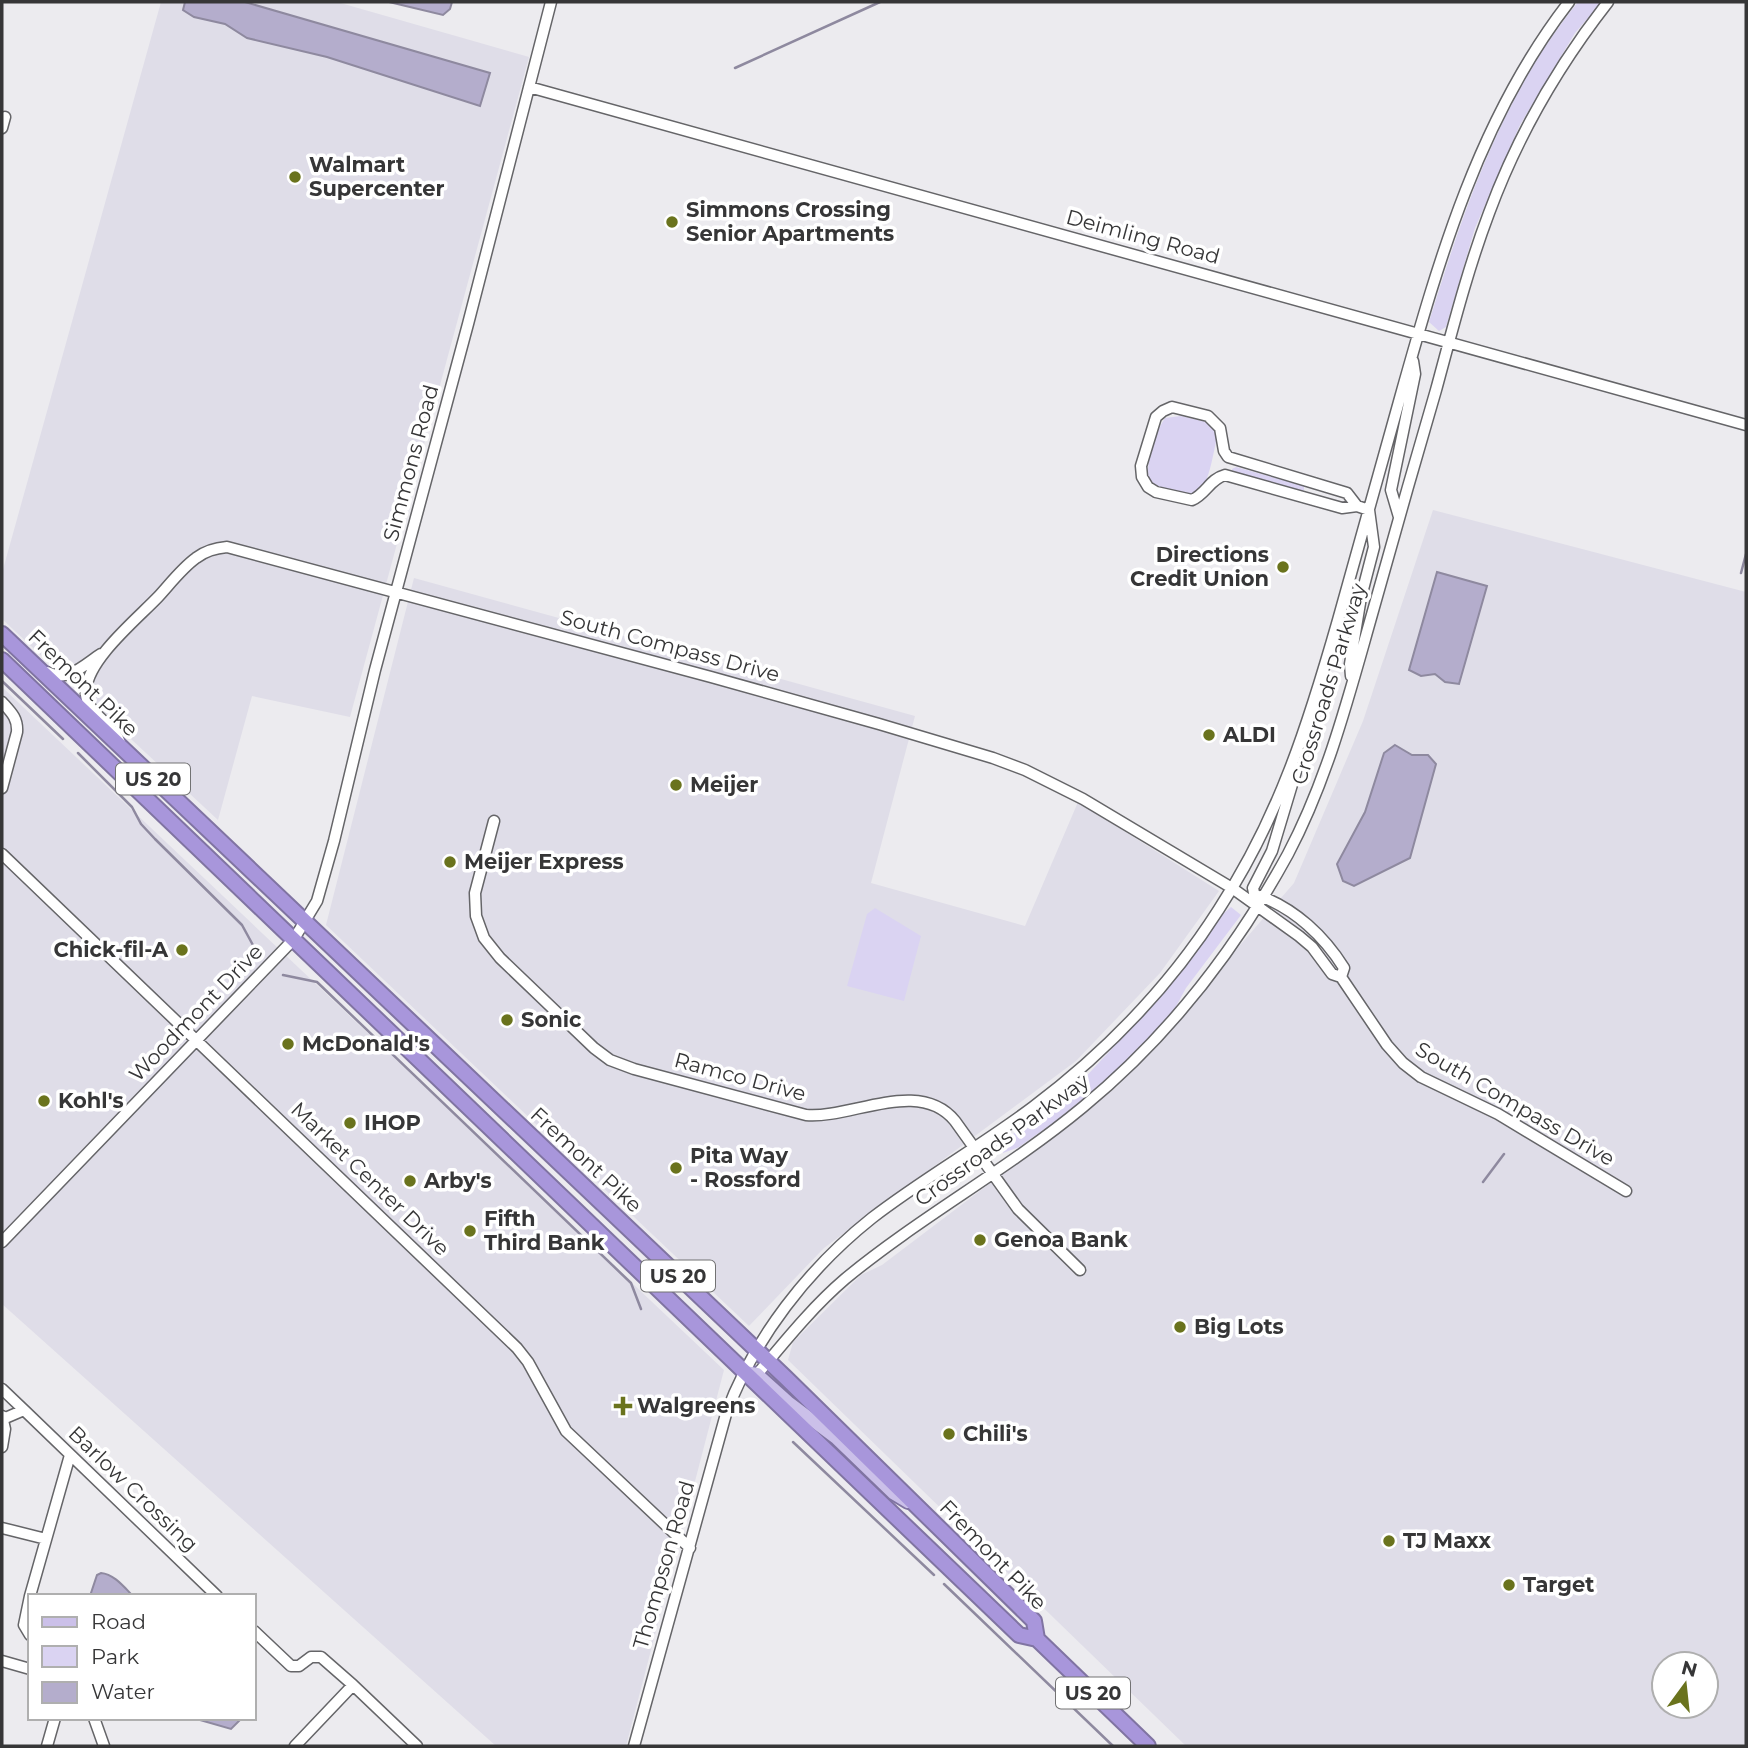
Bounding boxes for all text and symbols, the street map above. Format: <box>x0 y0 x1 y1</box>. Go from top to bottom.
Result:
place label: Walmart Supercenter <box>309 152 445 201</box>
marker: Walmart Supercenter <box>287 169 303 185</box>
place label: Simmons Crossing Senior Apartments <box>686 197 894 246</box>
street label: Deimling Road <box>1063 204 1223 269</box>
marker: Simmons Crossing Senior Apartments <box>664 214 680 230</box>
street label: Simmons Road <box>378 382 443 544</box>
place label: Directions Credit Union <box>1130 542 1269 591</box>
marker: Directions Credit Union <box>1275 559 1291 575</box>
street label: Crossroads Parkway <box>1286 580 1371 788</box>
street label: South Compass Drive <box>558 604 782 687</box>
street label: Fremont Pike <box>23 624 144 741</box>
place label: ALDI <box>1222 722 1276 747</box>
marker: ALDI <box>1201 727 1217 743</box>
road number: US 20 <box>116 764 190 794</box>
place label: Meijer <box>690 772 758 797</box>
marker: Meijer <box>668 777 684 793</box>
place label: Meijer Express <box>464 849 624 874</box>
marker: Meijer Express <box>442 854 458 870</box>
place label: Chick-fil-A <box>54 937 169 962</box>
street label: Woodmont Drive <box>124 939 268 1087</box>
marker: Chick-fil-A <box>174 942 190 958</box>
place label: Sonic <box>521 1007 582 1032</box>
marker: Sonic <box>499 1012 515 1028</box>
place label: McDonald's <box>302 1031 430 1056</box>
marker: McDonald's <box>280 1036 296 1052</box>
street label: South Compass Drive <box>1411 1036 1619 1171</box>
street label: Ramco Drive <box>672 1047 809 1106</box>
street label: Crossroads Parkway <box>910 1068 1094 1211</box>
place label: Kohl's <box>58 1088 124 1113</box>
marker: Kohl's <box>36 1093 52 1109</box>
street label: Market Center Drive <box>286 1097 455 1261</box>
street label: Fremont Pike <box>525 1102 647 1218</box>
place label: IHOP <box>364 1110 421 1135</box>
marker: IHOP <box>342 1115 358 1131</box>
place label: Pita Way - Rossford <box>690 1143 801 1192</box>
marker: Pita Way - Rossford <box>668 1160 684 1176</box>
place label: Arby's <box>423 1168 492 1193</box>
marker: Arby's <box>402 1173 418 1189</box>
place label: Fifth Third Bank <box>484 1206 605 1255</box>
marker: Fifth Third Bank <box>462 1223 478 1239</box>
place label: Genoa Bank <box>994 1227 1128 1252</box>
marker: Genoa Bank <box>972 1232 988 1248</box>
road number: US 20 <box>641 1260 715 1292</box>
place label: Big Lots <box>1194 1314 1284 1339</box>
marker: Big Lots <box>1172 1319 1188 1335</box>
place label: Walgreens <box>637 1393 755 1418</box>
marker: Walgreens <box>615 1398 631 1414</box>
street label: Barlow Crossing <box>64 1421 203 1557</box>
place label: Chili's <box>963 1421 1028 1446</box>
marker: Chili's <box>941 1426 957 1442</box>
street label: Thompson Road <box>628 1478 700 1652</box>
street label: Fremont Pike <box>935 1494 1052 1615</box>
place label: TJ Maxx <box>1403 1528 1492 1553</box>
marker: TJ Maxx <box>1381 1533 1397 1549</box>
place label: Target <box>1523 1572 1594 1597</box>
marker: Target <box>1501 1577 1517 1593</box>
legend <box>28 1594 256 1720</box>
text: Road <box>91 1609 146 1634</box>
text: Park <box>91 1644 139 1669</box>
north arrow <box>1650 1650 1720 1720</box>
text: N <box>1679 1656 1700 1682</box>
road number: US 20 <box>1056 1678 1130 1708</box>
text: Water <box>91 1679 155 1704</box>

